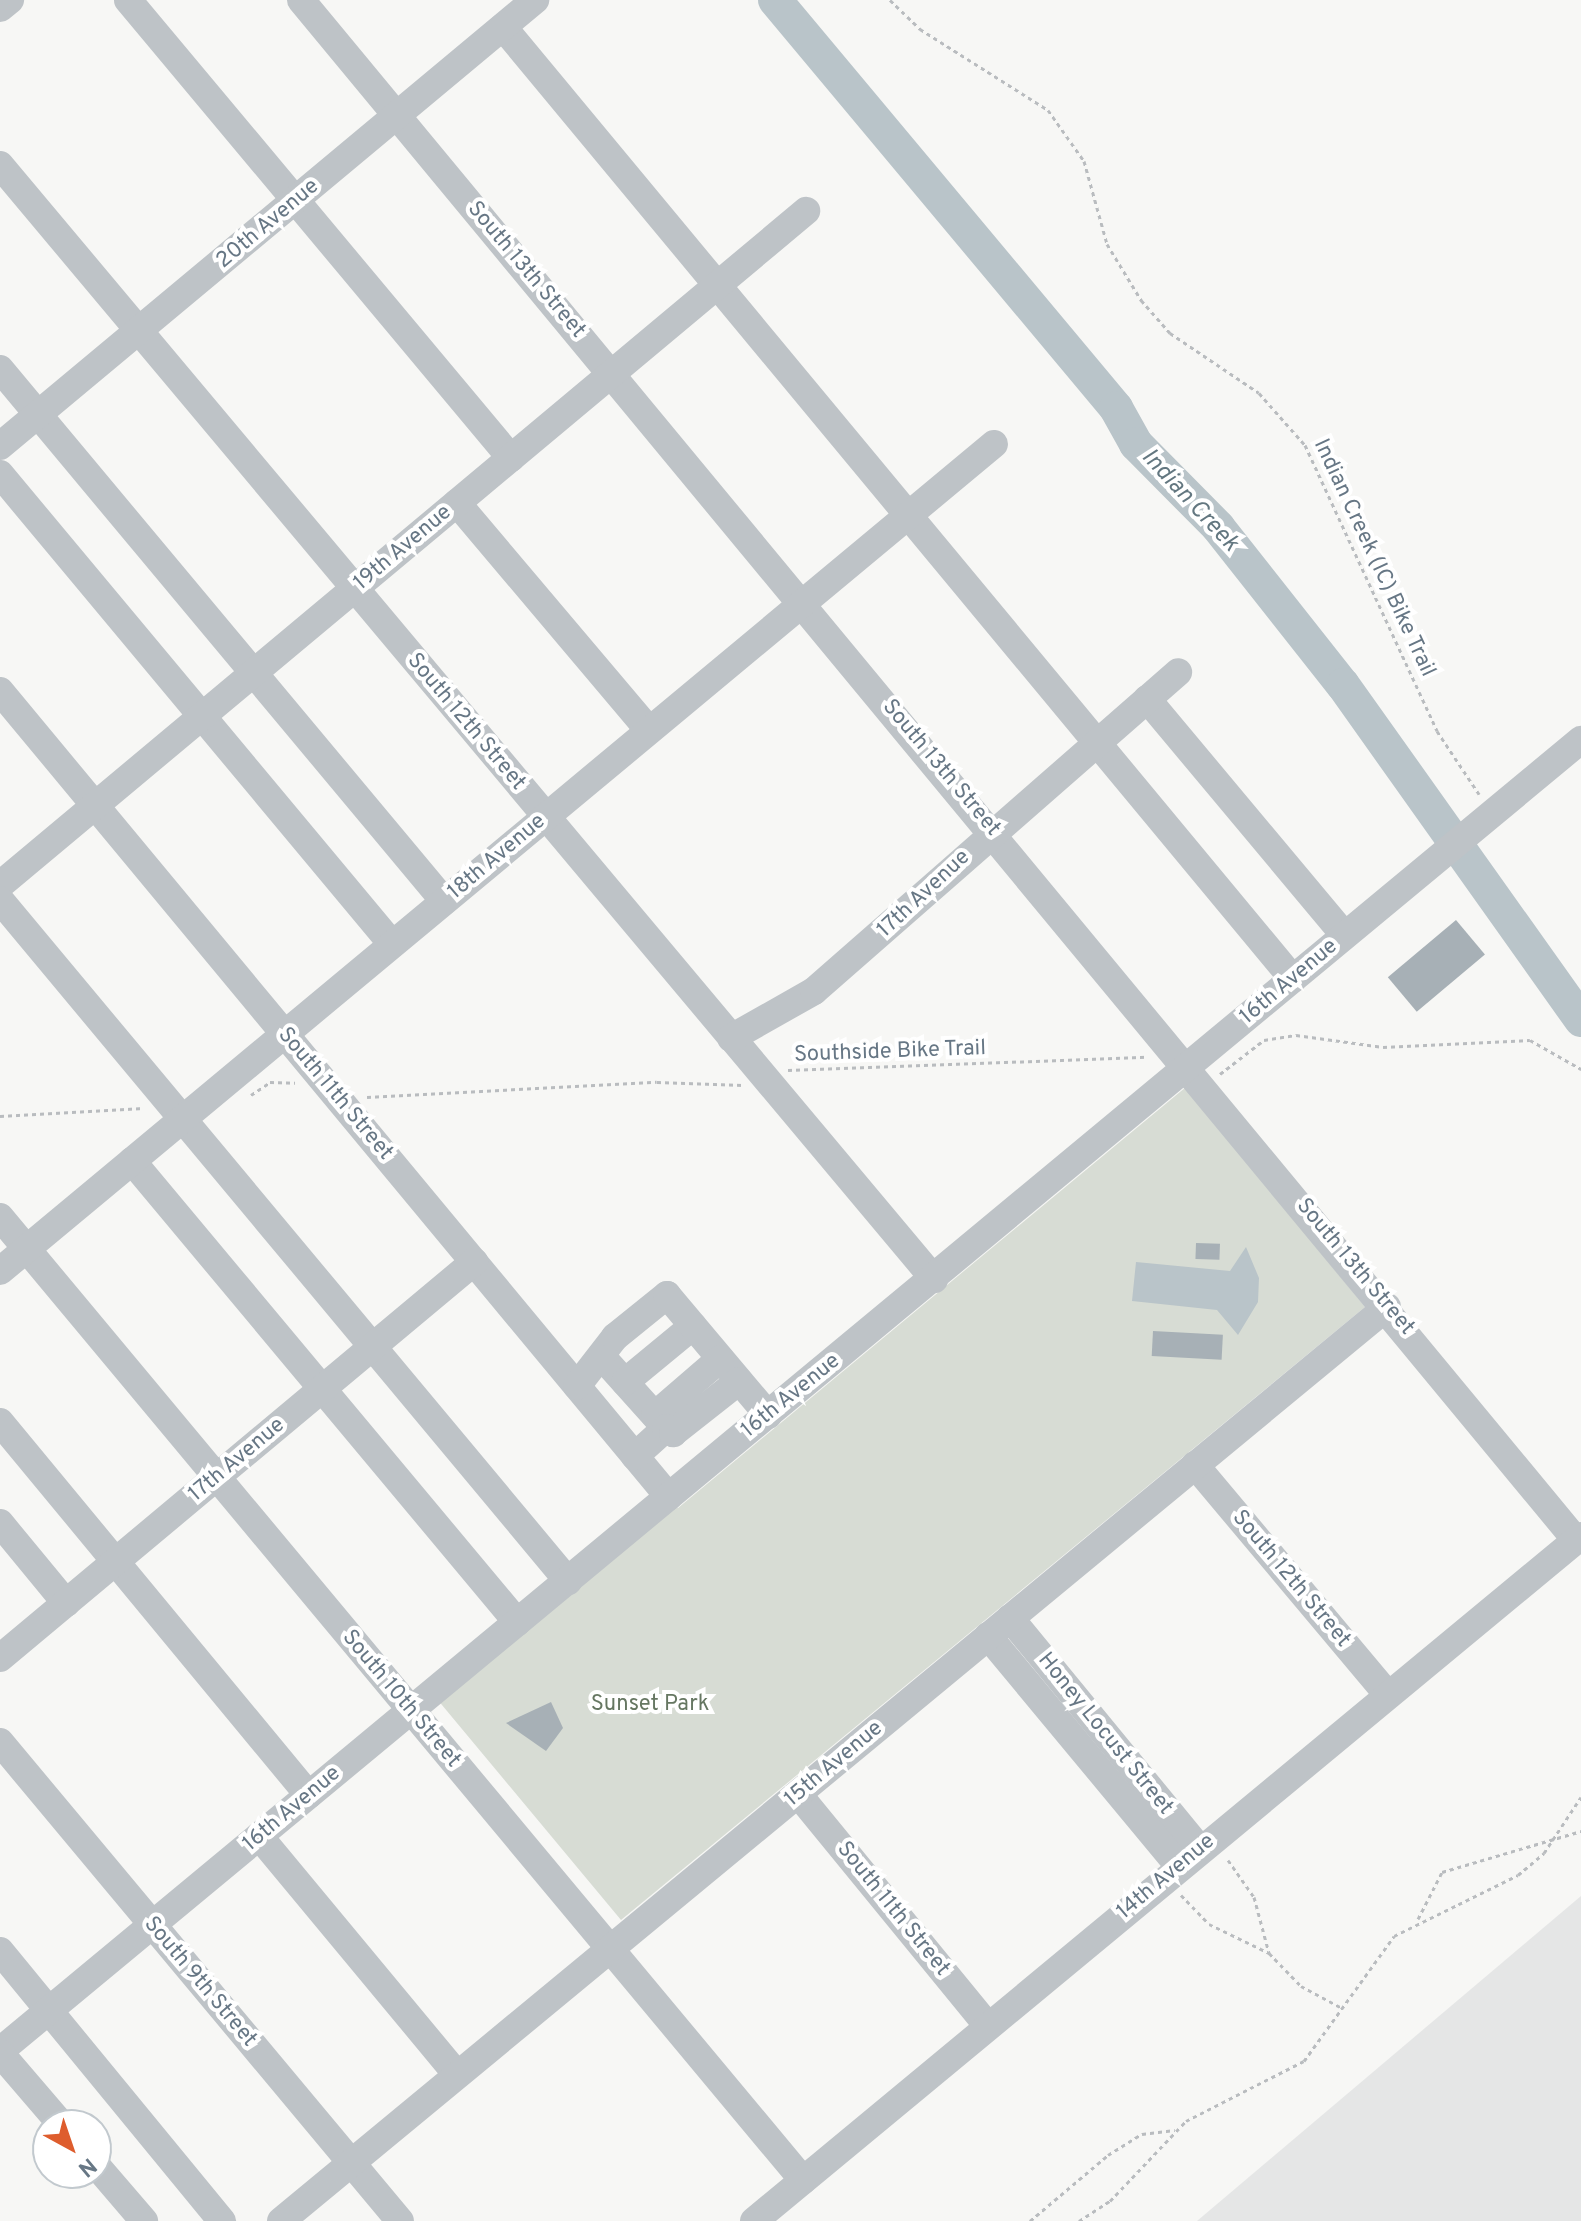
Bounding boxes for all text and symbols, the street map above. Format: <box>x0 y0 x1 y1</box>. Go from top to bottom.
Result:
street label: 20th Avenue <box>211 173 325 275</box>
street label: South 13th Street <box>461 196 591 344</box>
street label: Indian Creek (IC) Bike Trail <box>1307 435 1441 681</box>
water label: Indian Creek <box>1134 444 1244 558</box>
street label: 19th Avenue <box>348 499 458 597</box>
street label: South 12th Street <box>401 648 531 796</box>
street label: South 13th Street <box>876 694 1006 842</box>
street label: 18th Avenue <box>442 808 552 906</box>
street label: 17th Avenue <box>872 844 976 944</box>
street label: 16th Avenue <box>1234 933 1344 1031</box>
street label: South 11th Street <box>272 1022 398 1166</box>
street label: Southside Bike Trail <box>793 1035 987 1069</box>
street label: South 13th Street <box>1290 1193 1420 1341</box>
street label: 16th Avenue <box>736 1348 846 1444</box>
street label: 17th Avenue <box>183 1412 291 1508</box>
street label: South 12th Street <box>1226 1505 1356 1653</box>
street label: South 10th Street <box>336 1625 466 1773</box>
street label: Honey Locust Street <box>1032 1648 1178 1820</box>
park label: Sunset Park <box>591 1692 709 1718</box>
street label: 15th Avenue <box>779 1715 889 1813</box>
street label: 16th Avenue <box>237 1760 347 1858</box>
street label: 14th Avenue <box>1111 1828 1221 1926</box>
street label: South 11th Street <box>831 1836 955 1982</box>
street label: South 9th Street <box>138 1911 262 2053</box>
north arrow <box>32 2109 112 2189</box>
text: N <box>72 2151 101 2182</box>

